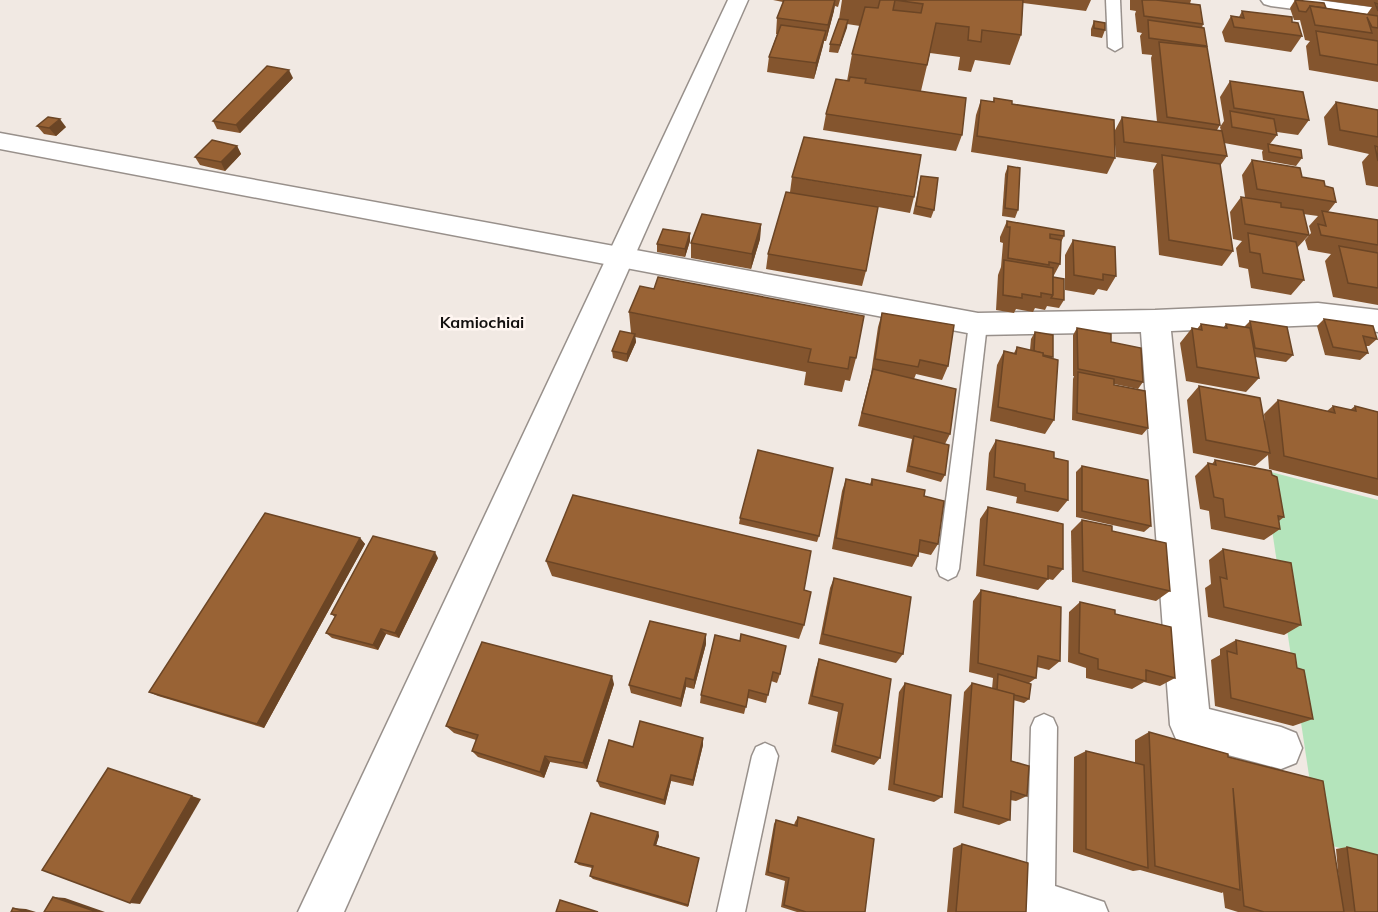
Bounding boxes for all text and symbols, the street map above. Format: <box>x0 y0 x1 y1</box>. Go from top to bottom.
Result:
district label: Kamiochiai <box>440 312 524 332</box>

